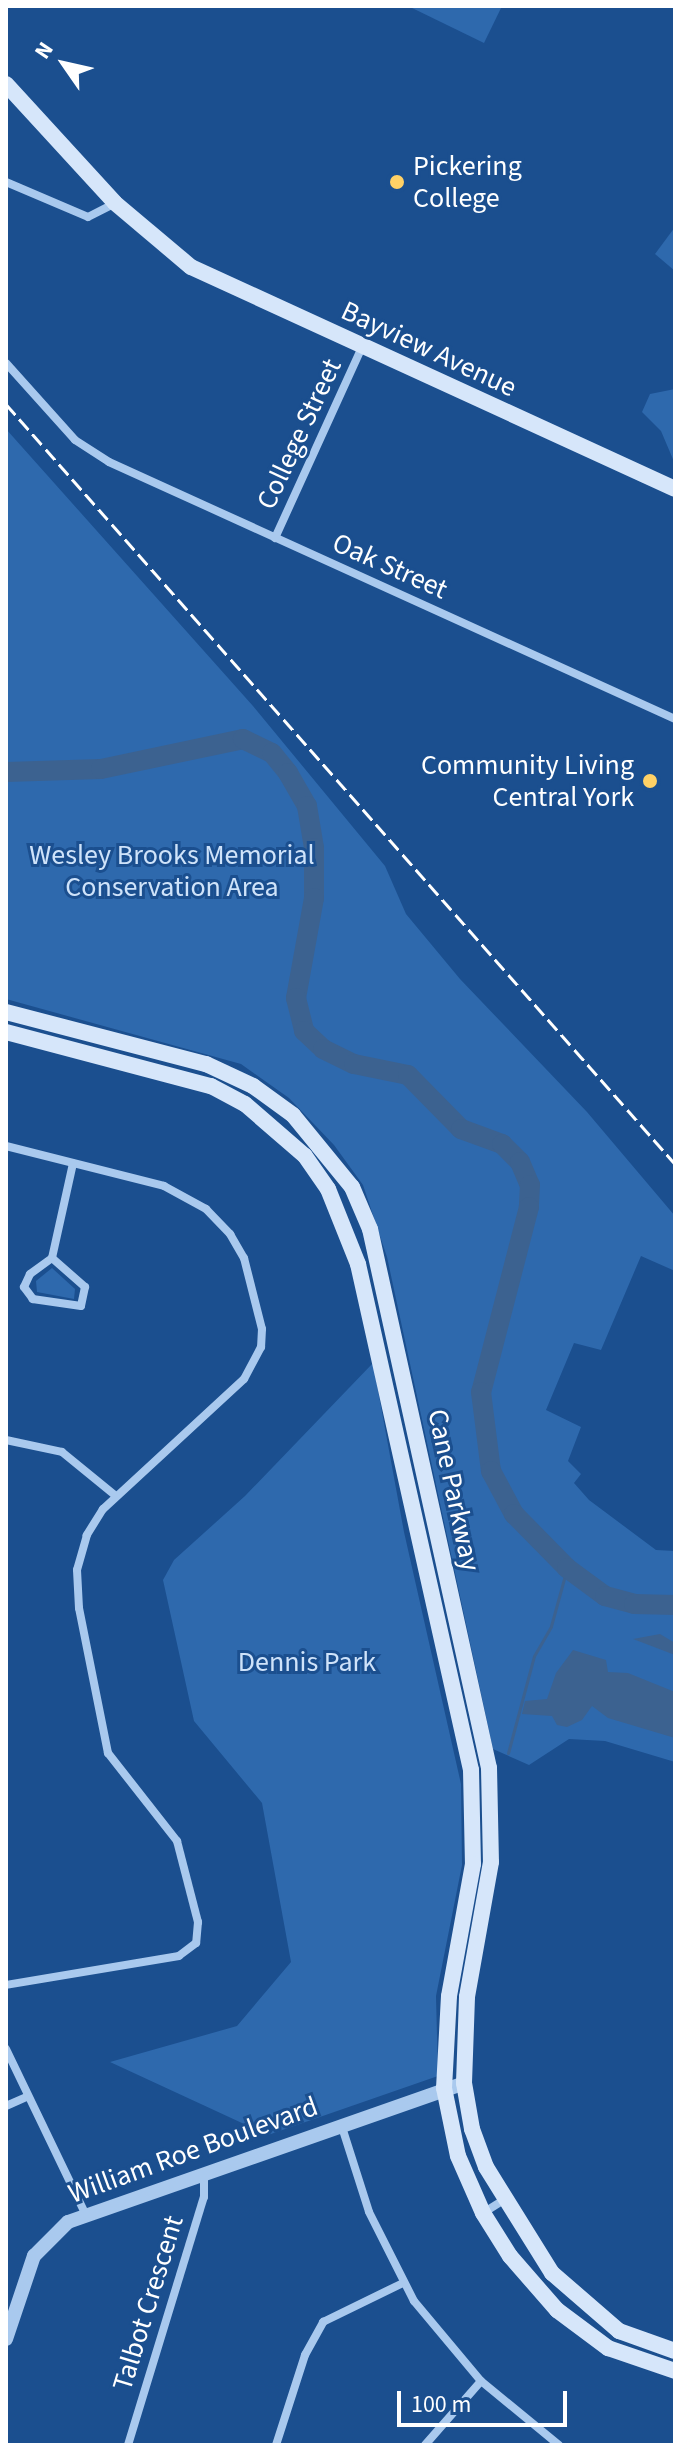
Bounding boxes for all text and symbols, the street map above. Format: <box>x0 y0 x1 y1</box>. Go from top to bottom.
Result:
north arrow <box>24 24 104 104</box>
text: N <box>27 36 61 66</box>
place label: Pickering College <box>413 149 522 215</box>
marker: Pickering College <box>388 173 406 191</box>
street label: Bayview Avenue <box>336 294 522 404</box>
street label: College Street <box>249 353 349 515</box>
street label: Oak Street <box>327 526 453 606</box>
place label: Community Living Central York <box>421 748 634 814</box>
marker: Community Living Central York <box>641 772 659 790</box>
park label: Wesley Brooks Memorial Conservation Area <box>29 838 315 904</box>
street label: Cane Parkway <box>420 1406 488 1574</box>
park label: Dennis Park <box>238 1645 376 1679</box>
street label: William Roe Boulevard <box>64 2089 322 2211</box>
street label: Talbot Crescent <box>105 2211 191 2395</box>
scale bar <box>401 2375 571 2425</box>
text: 100 m <box>411 2387 471 2422</box>

